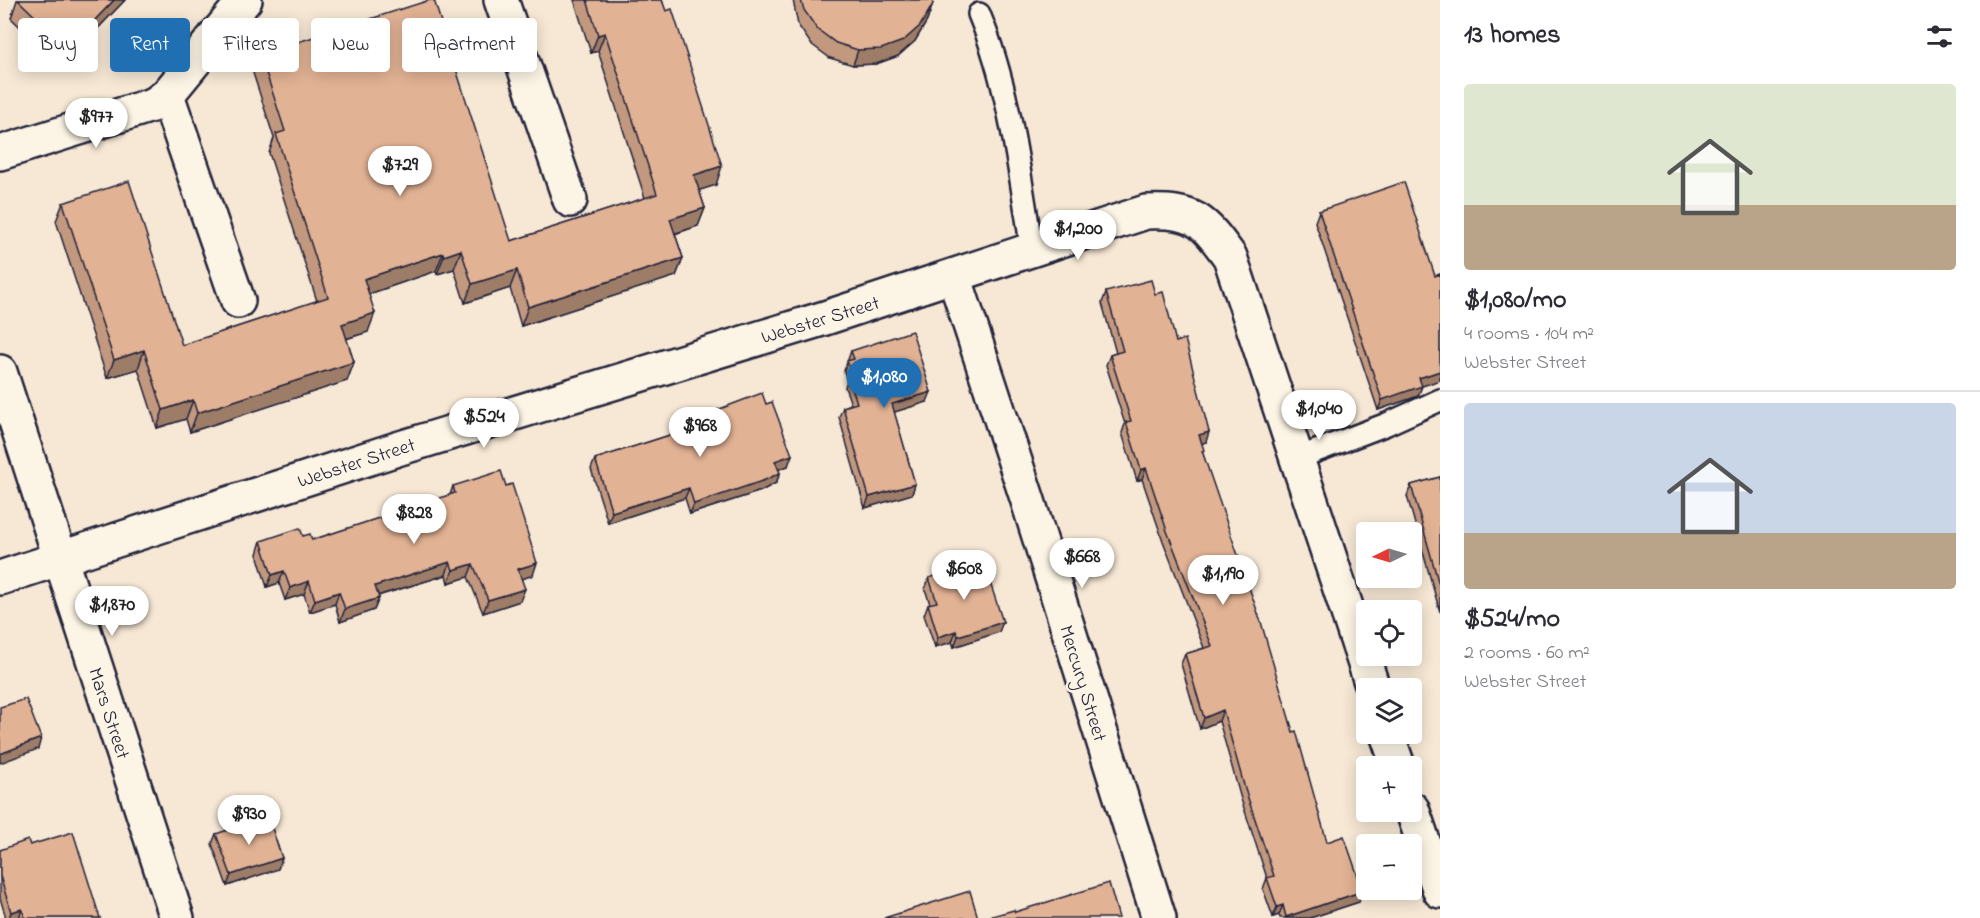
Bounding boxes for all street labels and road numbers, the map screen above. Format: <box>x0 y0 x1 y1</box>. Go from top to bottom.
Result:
street label: Webster Street <box>758 290 884 353</box>
street label: Webster Street <box>294 432 420 497</box>
street label: Mercury Street <box>1050 622 1113 746</box>
street label: Mars Street <box>79 664 136 764</box>

